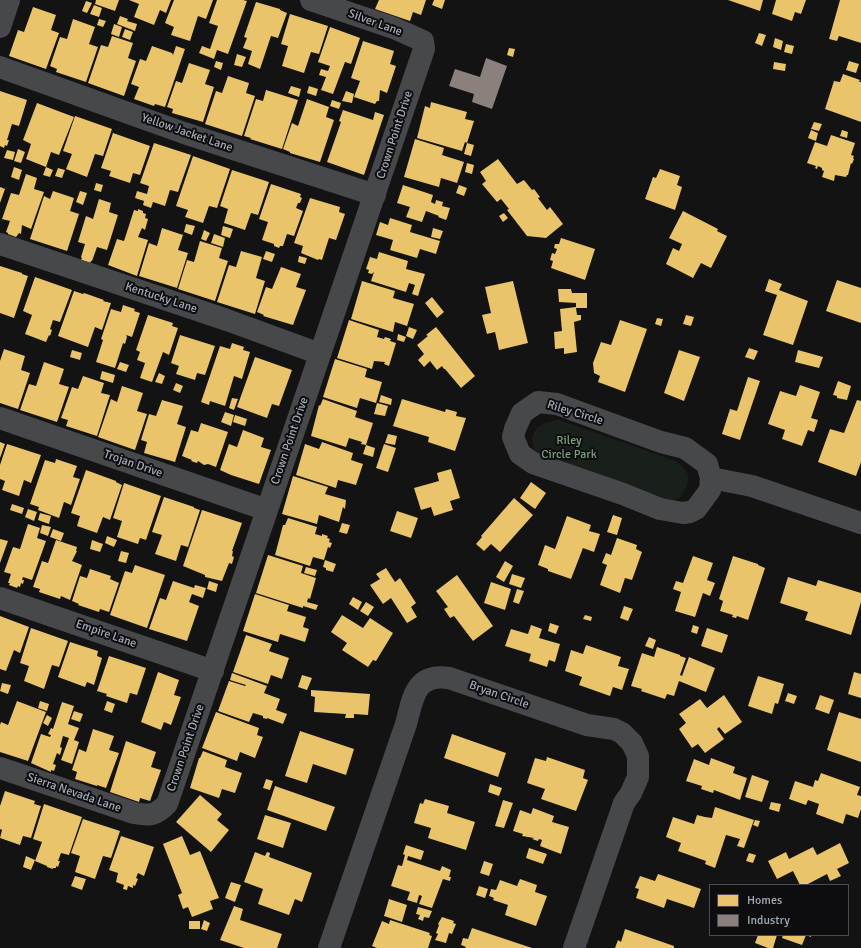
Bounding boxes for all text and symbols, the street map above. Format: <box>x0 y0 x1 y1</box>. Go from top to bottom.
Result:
street label: Silver Lane <box>346 7 404 39</box>
street label: Crown Point Drive <box>374 89 416 181</box>
street label: Yellow Jacket Lane <box>139 111 235 155</box>
street label: Kentucky Lane <box>123 280 199 316</box>
street label: Crown Point Drive <box>268 395 312 487</box>
street label: Riley Circle <box>545 398 605 428</box>
park label: Riley Circle Park <box>541 434 597 462</box>
street label: Trojan Drive <box>102 447 164 481</box>
street label: Empire Lane <box>74 617 138 651</box>
street label: Bryan Circle <box>467 678 531 712</box>
street label: Crown Point Drive <box>164 702 208 794</box>
street label: Sierra Nevada Lane <box>25 770 123 816</box>
legend <box>709 884 849 936</box>
text: Homes <box>747 893 782 908</box>
text: Industry <box>747 913 790 928</box>

